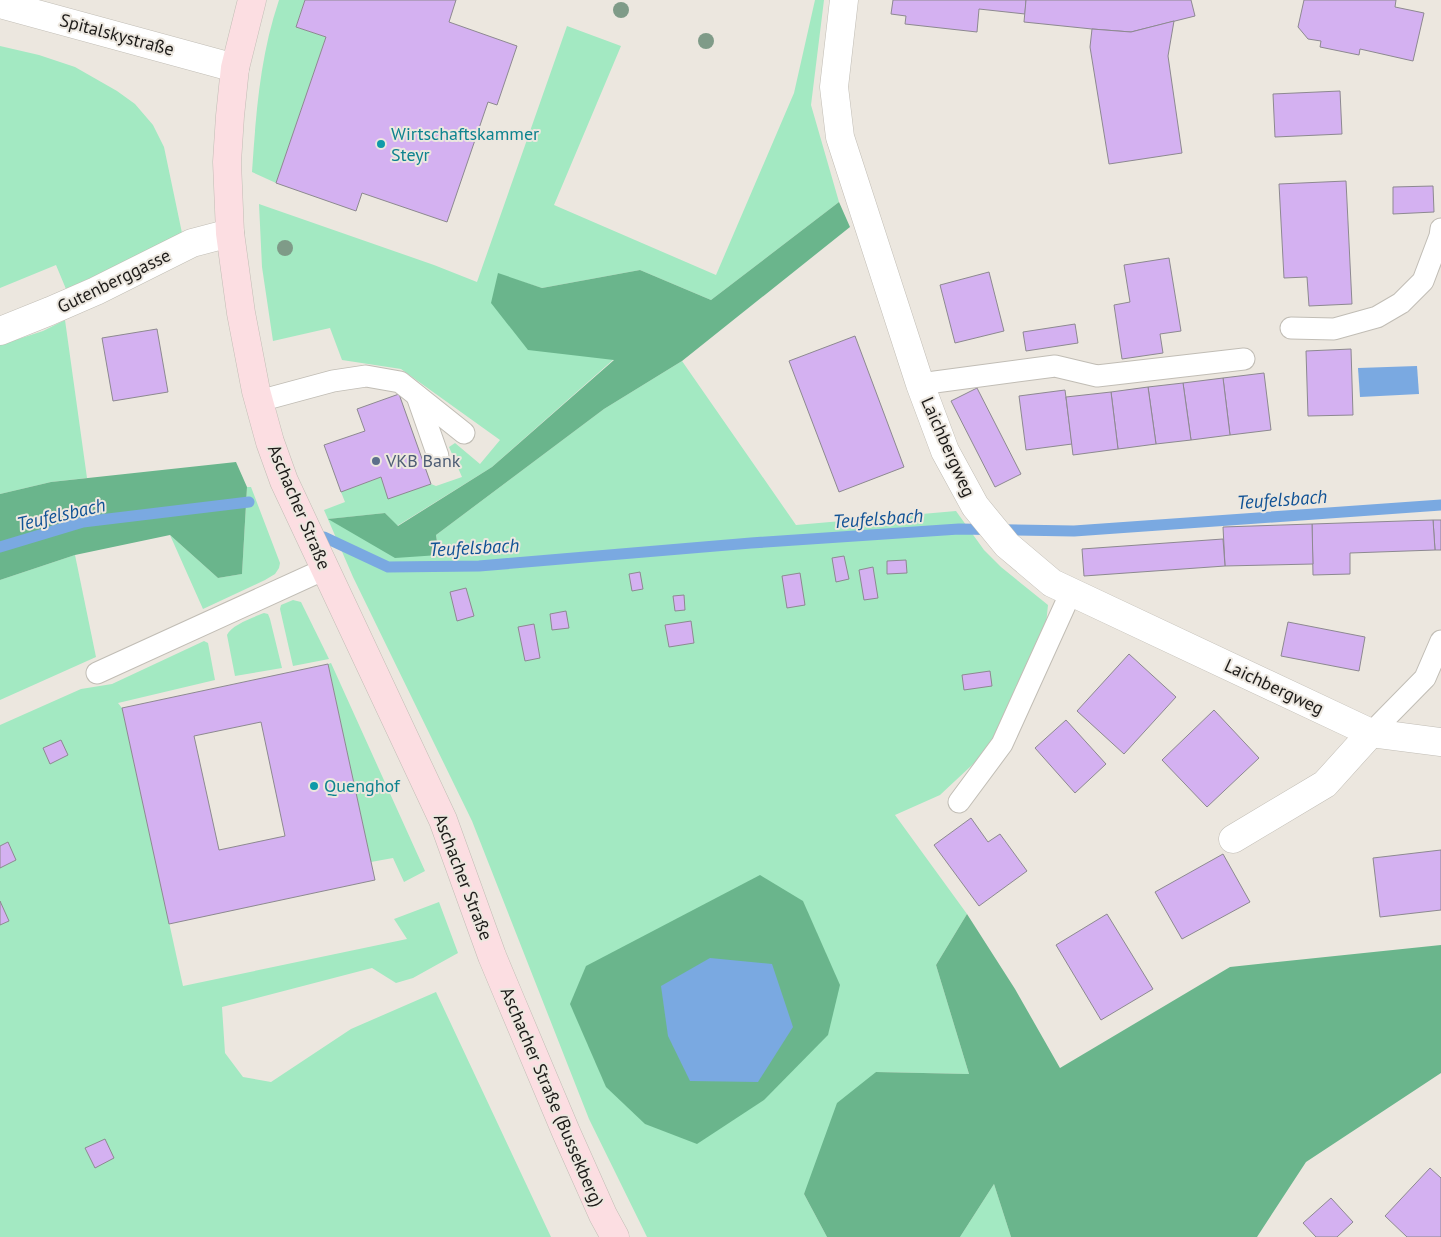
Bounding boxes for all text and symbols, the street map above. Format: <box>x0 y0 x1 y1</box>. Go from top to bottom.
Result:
street label: Spitalskystraße <box>57 8 177 61</box>
place label: Wirtschaftskammer Steyr <box>391 122 539 166</box>
marker: Wirtschaftskammer Steyr <box>375 138 387 150</box>
street label: Gutenberggasse <box>53 243 174 318</box>
street label: Laichbergweg <box>916 393 981 500</box>
street label: Aschacher Straße <box>263 441 336 573</box>
place label: VKB Bank <box>385 449 461 472</box>
marker: VKB Bank <box>370 455 382 467</box>
water label: Teufelsbach <box>1236 484 1328 514</box>
water label: Teufelsbach <box>14 492 108 536</box>
water label: Teufelsbach <box>832 503 924 533</box>
water label: Teufelsbach <box>428 533 520 561</box>
street label: Laichbergweg <box>1221 654 1328 720</box>
place label: Quenghof <box>324 774 401 797</box>
marker: Quenghof <box>308 780 320 792</box>
street label: Aschacher Straße <box>429 810 498 943</box>
street label: Aschacher Straße (Bussekberg) <box>496 984 609 1210</box>

